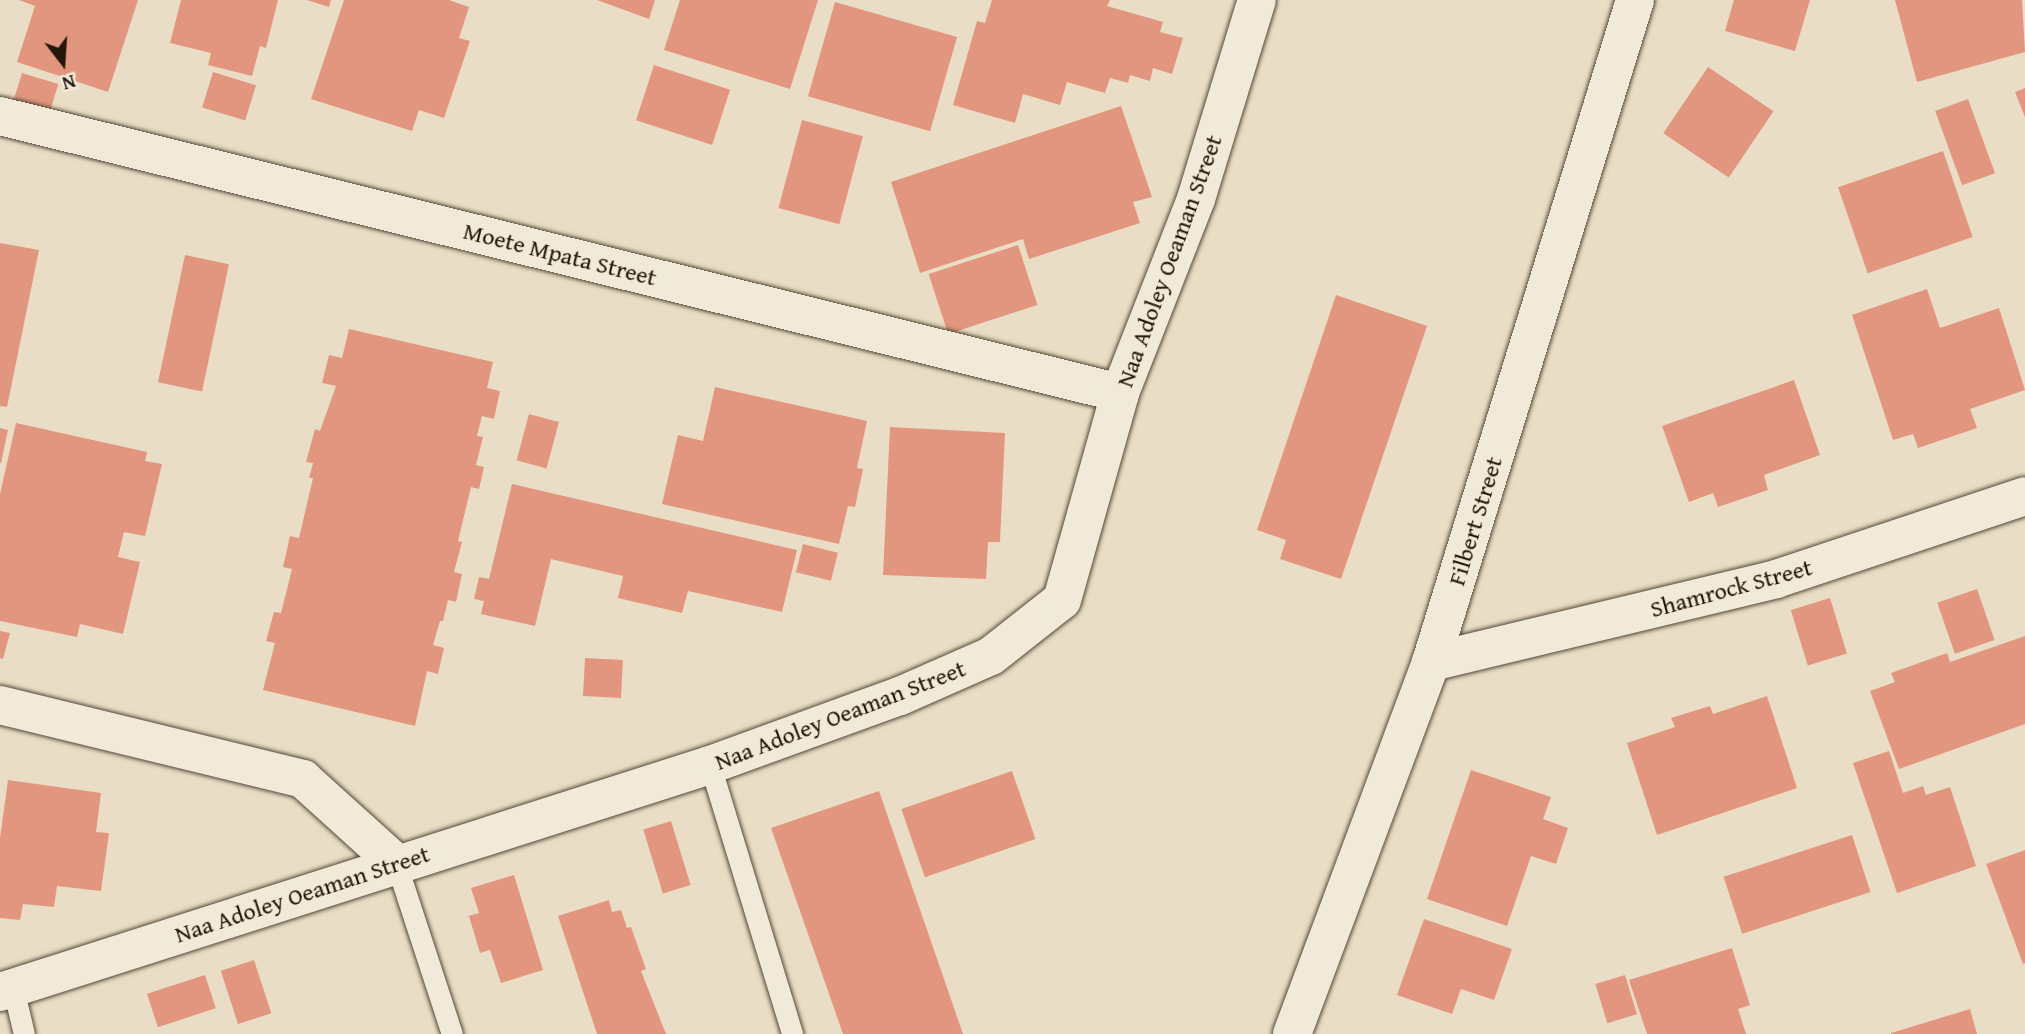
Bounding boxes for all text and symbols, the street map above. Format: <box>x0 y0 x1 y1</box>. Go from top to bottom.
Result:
north arrow <box>28 28 98 98</box>
text: N <box>59 68 79 98</box>
street label: Naa Adoley Oeaman Street <box>1110 131 1228 391</box>
street label: Moete Mpata Street <box>460 216 660 292</box>
street label: Filbert Street <box>1442 453 1508 589</box>
street label: Shamrock Street <box>1647 553 1815 623</box>
street label: Naa Adoley Oeaman Street <box>711 654 969 776</box>
street label: Naa Adoley Oeaman Street <box>171 839 433 949</box>

